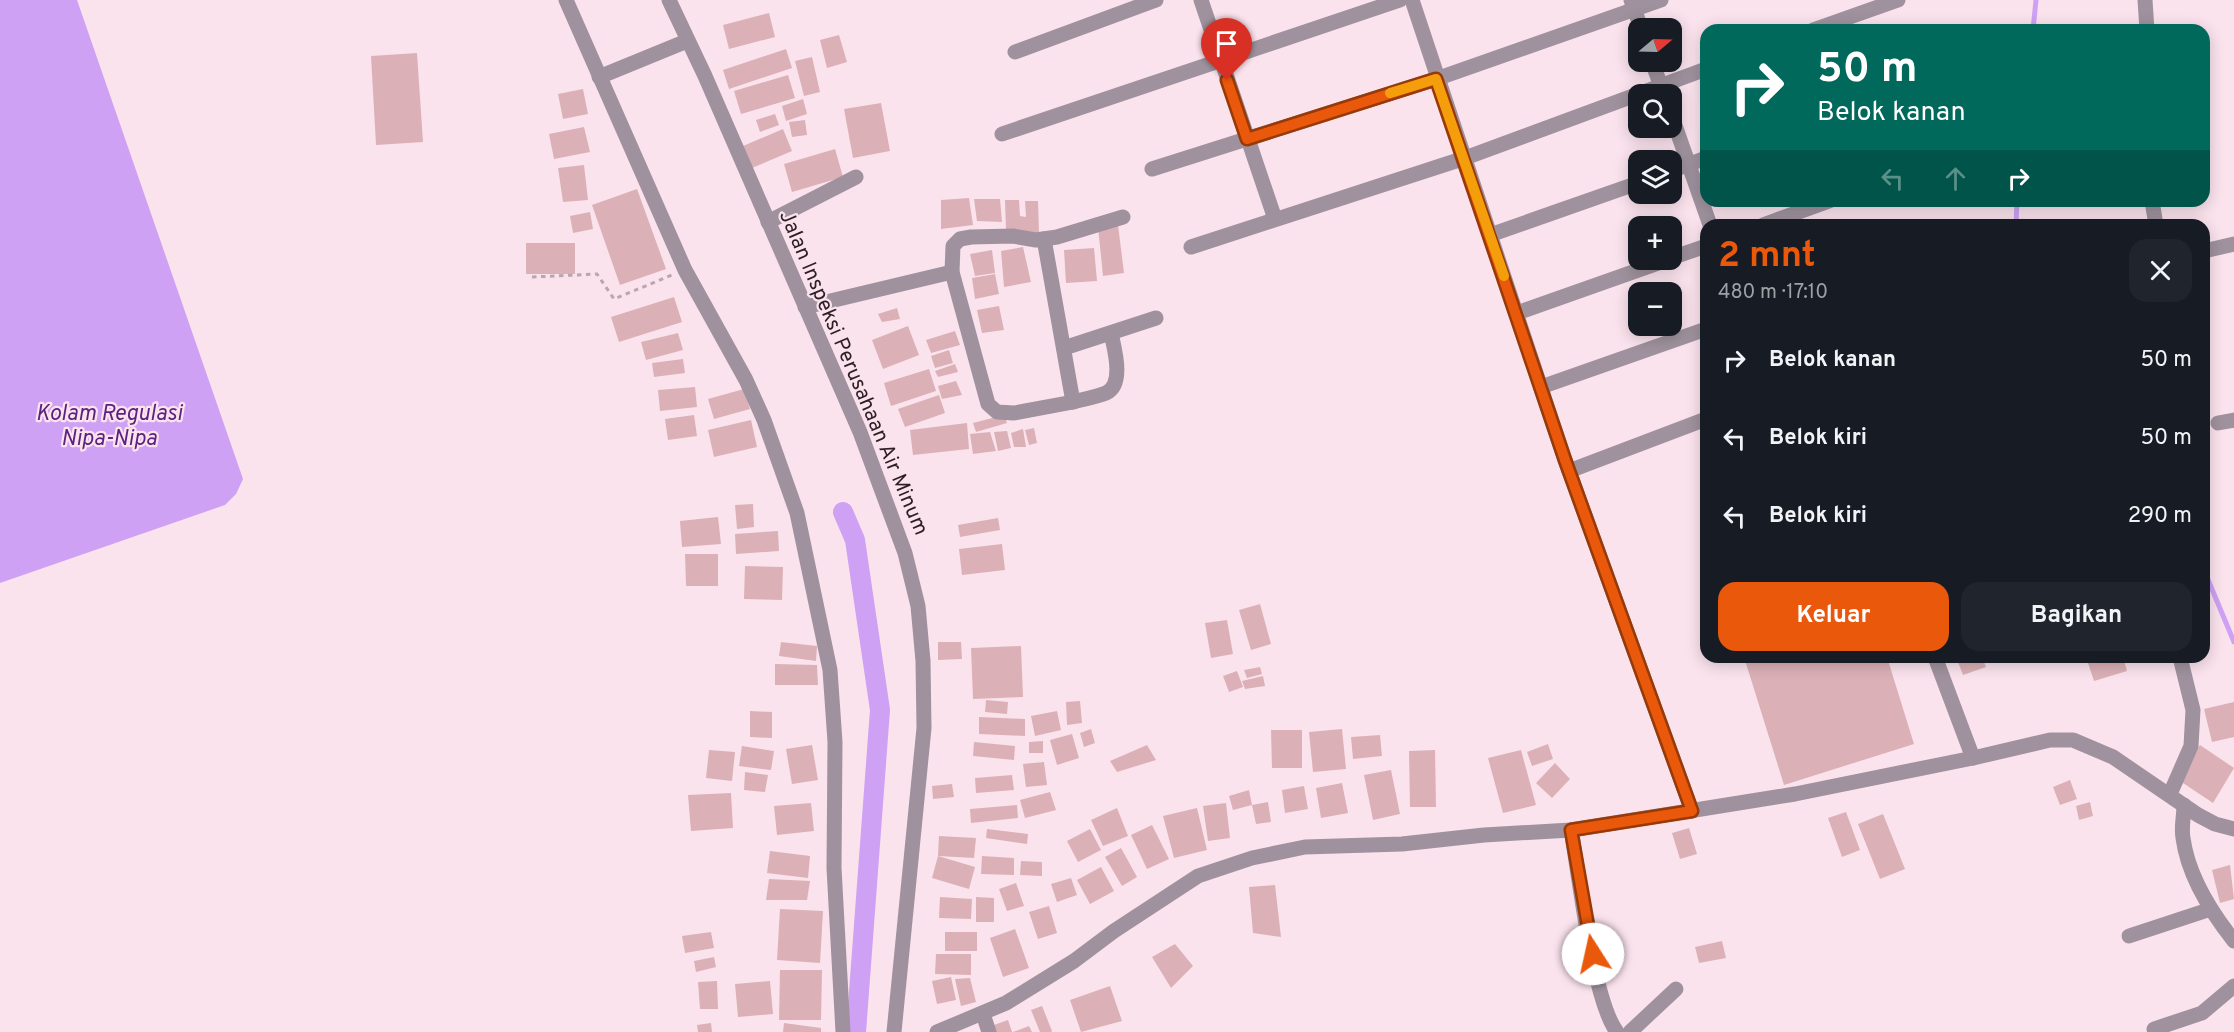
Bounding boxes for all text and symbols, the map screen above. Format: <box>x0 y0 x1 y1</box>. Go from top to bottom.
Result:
pin <box>1201 18 1252 80</box>
north arrow <box>1628 18 1682 72</box>
map controls <box>1628 18 1682 336</box>
icon: arrive <box>1210 27 1243 60</box>
text: 50 m <box>1817 44 1918 97</box>
icon: right <box>1718 48 1796 126</box>
button: search <box>1628 84 1682 138</box>
text: Belok kanan <box>1817 96 1966 130</box>
button: layers <box>1628 150 1682 204</box>
icon: left <box>1876 162 1909 195</box>
icon: ahead <box>1939 162 1972 195</box>
icon: right <box>2002 162 2035 195</box>
street label: Jalan Inspeksi Perusahaan Air Minum <box>772 207 934 539</box>
button: + <box>1628 216 1682 270</box>
text: 2 mnt <box>1718 234 1816 280</box>
button: close <box>2129 239 2192 302</box>
text: 480 m · 17:10 <box>1718 280 1828 306</box>
button: − <box>1628 282 1682 336</box>
icon: right <box>1718 344 1751 377</box>
text: Belok kanan <box>1769 347 1896 374</box>
text: 50 m <box>2140 347 2192 374</box>
water label: Kolam Regulasi Nipa-Nipa <box>36 401 184 453</box>
icon: left <box>1718 422 1751 455</box>
text: Belok kiri <box>1769 425 1867 452</box>
text: 50 m <box>2140 425 2192 452</box>
icon: left <box>1718 500 1751 533</box>
text: Belok kiri <box>1769 503 1867 530</box>
text: 290 m <box>2128 503 2192 530</box>
button: Keluar <box>1718 582 1949 651</box>
button: Bagikan <box>1961 582 2192 651</box>
position arrow <box>1561 922 1625 986</box>

